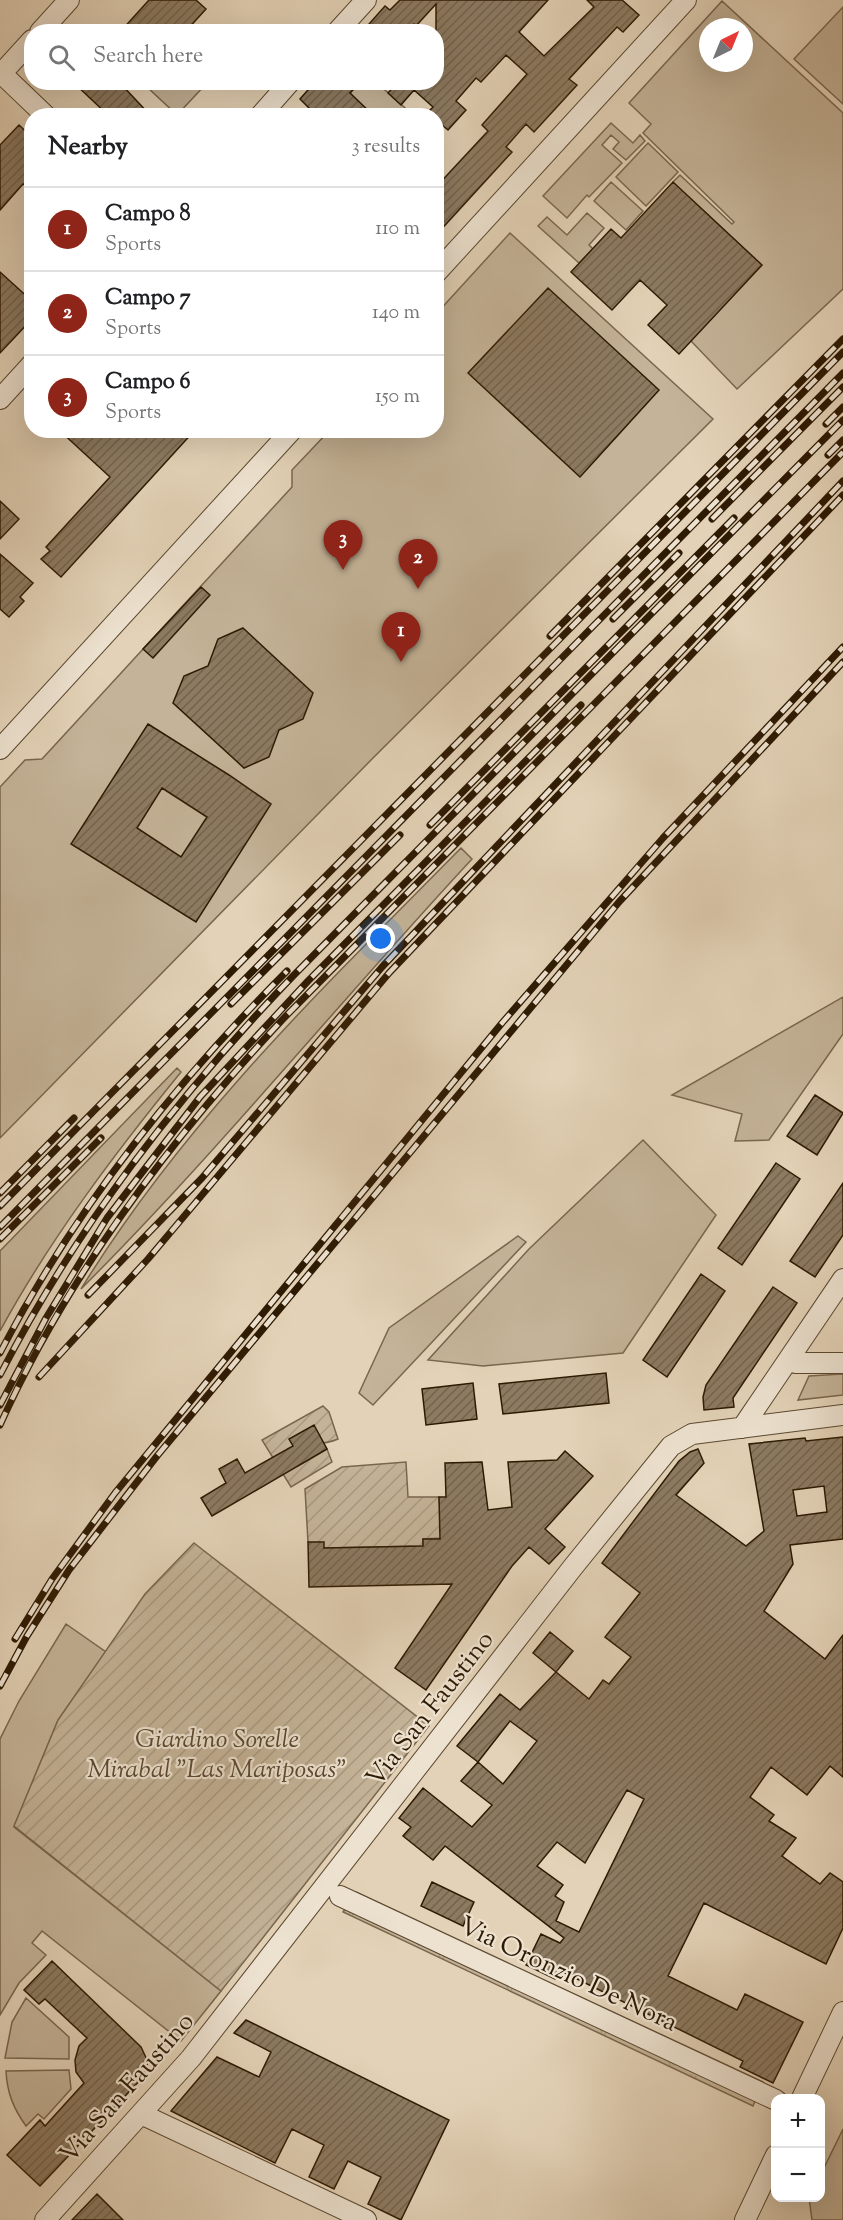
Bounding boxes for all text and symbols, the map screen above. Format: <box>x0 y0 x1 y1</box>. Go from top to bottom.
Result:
north arrow <box>699 18 753 72</box>
search box <box>24 24 444 90</box>
icon: search <box>45 41 78 74</box>
text: Search here <box>93 41 203 73</box>
text: Nearby <box>48 129 128 166</box>
text: 3 results <box>351 133 420 162</box>
text: Campo 8 <box>105 199 190 231</box>
text: 1 <box>64 215 71 244</box>
text: 110 m <box>375 215 420 244</box>
text: Sports <box>105 231 161 260</box>
text: Campo 7 <box>105 283 191 315</box>
text: 2 <box>63 299 72 328</box>
text: 140 m <box>372 299 420 328</box>
text: Sports <box>105 315 161 344</box>
text: Campo 6 <box>105 367 190 399</box>
text: 3 <box>63 383 72 412</box>
text: 150 m <box>375 383 420 412</box>
text: Sports <box>105 399 161 428</box>
pin: 3 <box>324 520 362 570</box>
pin: 2 <box>398 540 438 589</box>
pin: 1 <box>382 612 420 662</box>
your location <box>366 924 395 953</box>
street label: Via San Faustino <box>358 1624 504 1795</box>
park label: Giardino Sorelle Mirabal "Las Mariposas" <box>87 1722 347 1789</box>
street label: Via Oronzio De Nora <box>453 1908 683 2042</box>
street label: Via San Faustino <box>52 2005 204 2172</box>
map controls <box>771 2094 825 2202</box>
button: + <box>771 2094 825 2148</box>
button: − <box>771 2148 825 2202</box>

